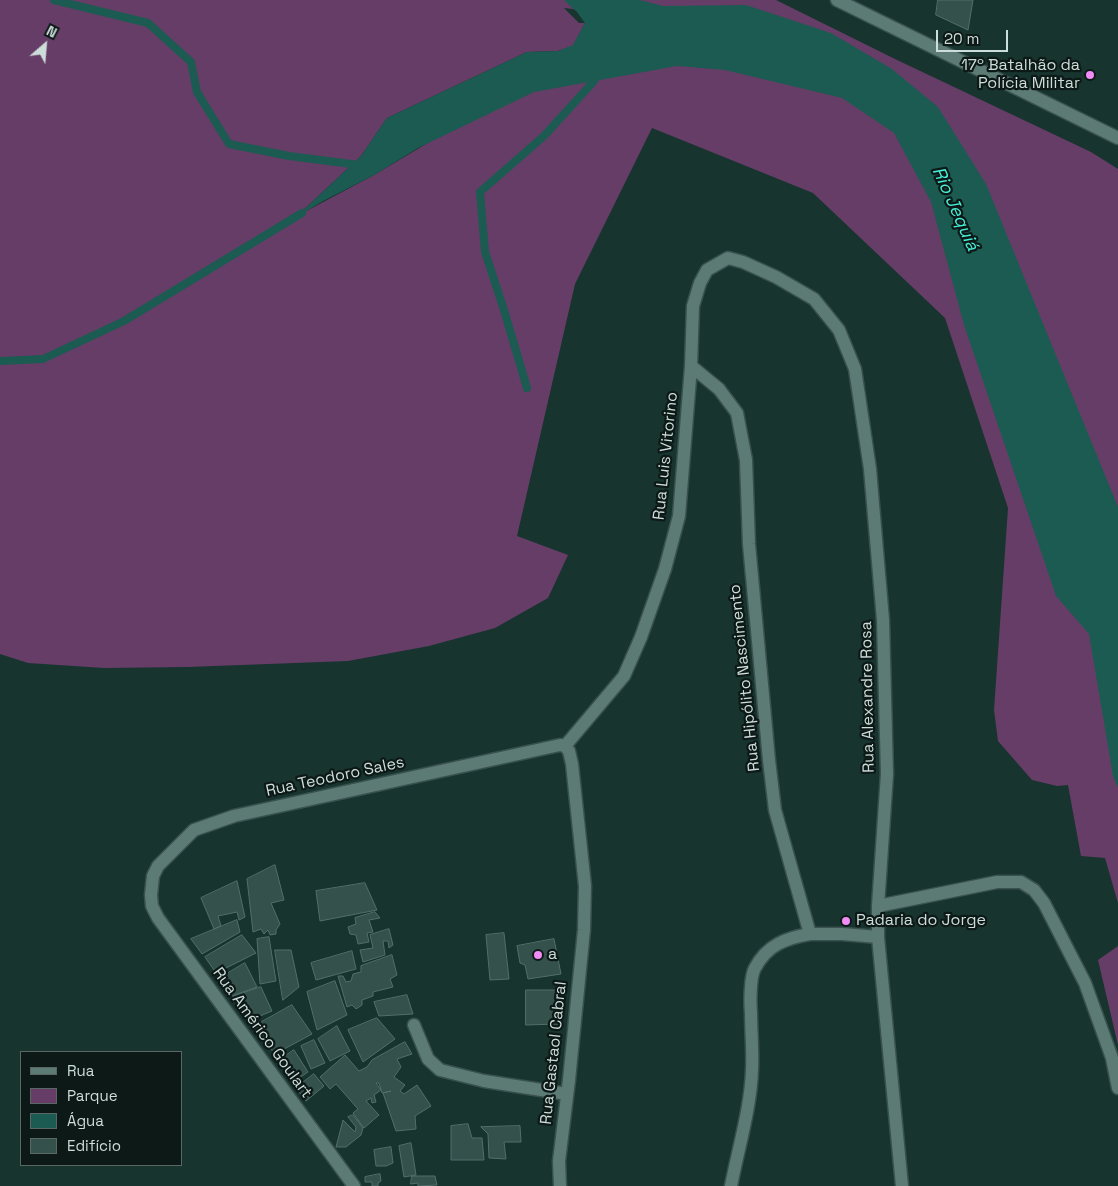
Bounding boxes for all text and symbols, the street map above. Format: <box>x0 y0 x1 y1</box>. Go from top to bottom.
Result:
north arrow <box>20 20 70 70</box>
scale bar <box>938 20 1010 52</box>
text: N <box>44 21 60 42</box>
text: 20 m <box>944 29 979 48</box>
place label: 17º Batalhão da Polícia Militar <box>961 56 1080 94</box>
marker: 17º Batalhão da Polícia Militar <box>1084 69 1096 81</box>
water label: Rio Jequiá <box>927 164 983 254</box>
street label: Rua Luis Vitorino <box>650 391 682 521</box>
street label: Rua Hipólito Nascimento <box>726 583 764 773</box>
street label: Rua Alexandre Rosa <box>857 621 879 773</box>
street label: Rua Teodoro Sales <box>264 753 406 801</box>
place label: Padaria do Jorge <box>856 911 986 931</box>
marker: Padaria do Jorge <box>840 915 852 927</box>
place label: a <box>548 945 557 965</box>
marker: a <box>532 949 544 961</box>
street label: Rua Américo Goulart <box>208 964 316 1102</box>
street label: Rua Gastaol Cabral <box>537 980 571 1126</box>
legend <box>20 1051 182 1166</box>
text: Rua <box>67 1061 94 1080</box>
text: Parque <box>67 1086 118 1105</box>
text: Água <box>67 1111 104 1130</box>
text: Edifício <box>67 1136 121 1155</box>

